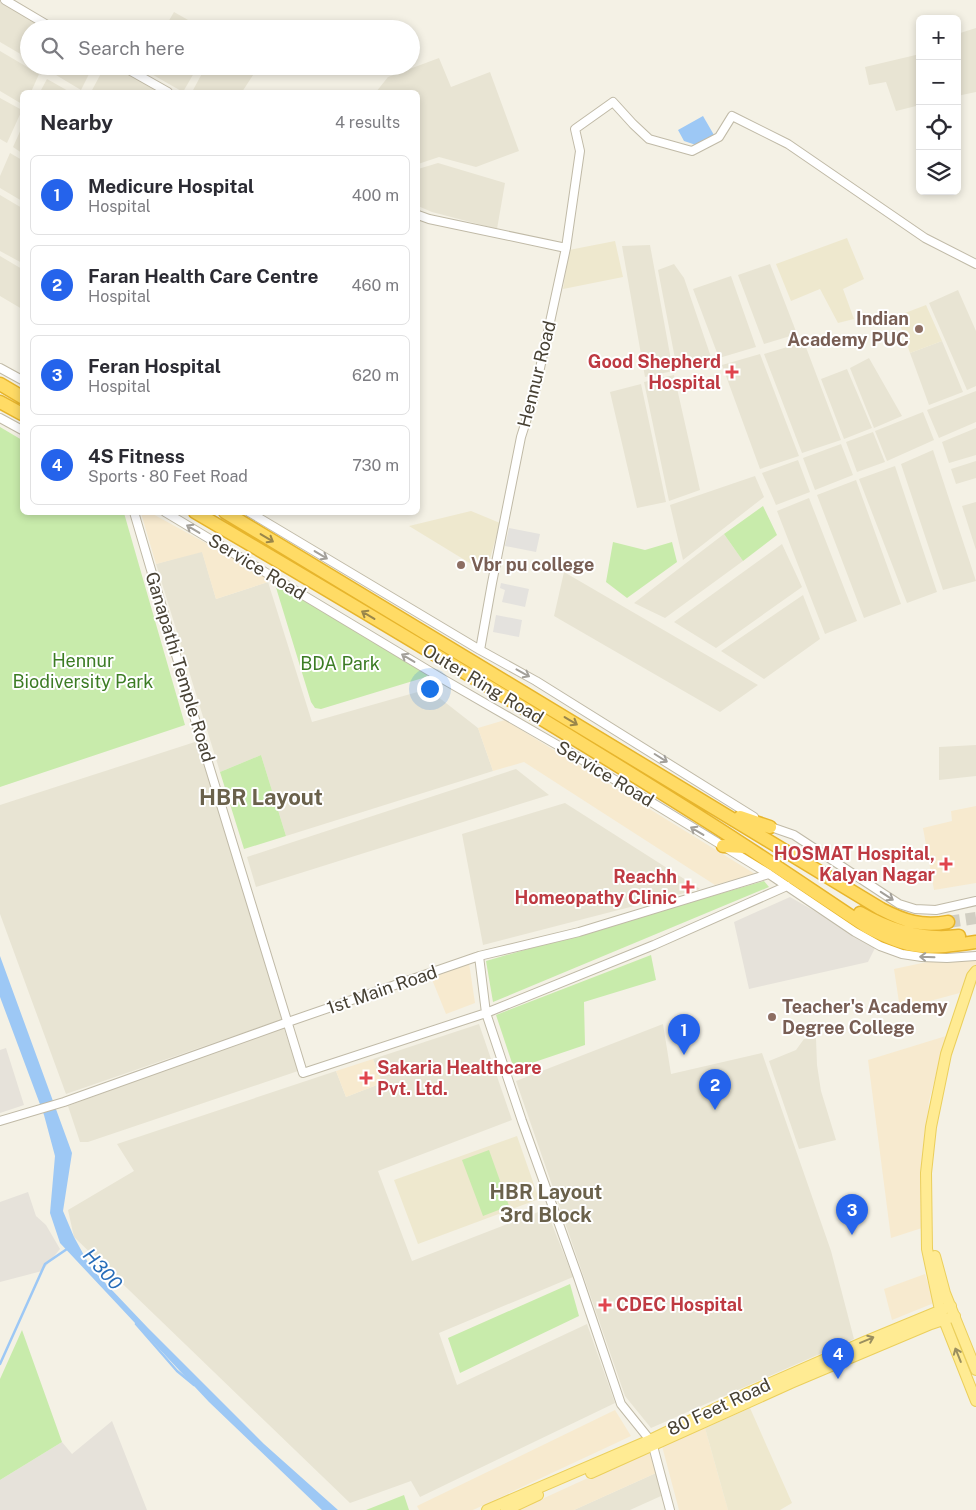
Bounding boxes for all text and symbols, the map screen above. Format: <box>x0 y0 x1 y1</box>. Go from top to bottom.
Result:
map controls <box>916 15 961 195</box>
button: + <box>916 15 961 60</box>
search box <box>20 20 420 75</box>
icon: search <box>38 34 66 62</box>
text: Search here <box>78 37 185 59</box>
button: − <box>916 60 961 105</box>
button: locate <box>916 105 961 150</box>
text: Nearby <box>40 110 113 135</box>
text: 4 results <box>335 113 400 132</box>
button: layers <box>916 150 961 195</box>
text: Medicure Hospital <box>88 175 254 197</box>
text: 1 <box>54 186 60 205</box>
text: 400 m <box>352 186 399 205</box>
text: Hospital <box>88 197 151 216</box>
text: Faran Health Care Centre <box>88 265 319 287</box>
text: 2 <box>52 276 62 295</box>
text: 460 m <box>352 276 399 295</box>
text: Hospital <box>88 287 151 306</box>
place label: Indian Academy PUC <box>787 308 909 350</box>
street label: Hennur Road <box>513 318 560 429</box>
marker: Indian Academy PUC <box>913 323 925 335</box>
place label: Good Shepherd Hospital <box>588 351 721 393</box>
text: Feran Hospital <box>88 355 221 377</box>
marker: Good Shepherd Hospital <box>725 365 739 379</box>
text: 3 <box>52 366 62 385</box>
text: 620 m <box>352 366 399 385</box>
text: Hospital <box>88 377 151 396</box>
text: 4S Fitness <box>88 445 185 467</box>
text: 4 <box>52 456 62 475</box>
text: 730 m <box>352 456 399 475</box>
text: Sports · 80 Feet Road <box>88 467 248 486</box>
one-way arrow <box>186 524 201 534</box>
street label: Service Road <box>205 529 310 604</box>
one-way arrow <box>259 533 273 543</box>
one-way arrow <box>313 551 327 561</box>
place label: Vbr pu college <box>471 554 594 575</box>
marker: Vbr pu college <box>455 559 467 571</box>
street label: Ganapathi Temple Road <box>142 569 219 765</box>
one-way arrow <box>361 609 375 619</box>
street label: Outer Ring Road <box>419 639 547 728</box>
park label: Hennur Biodiversity Park <box>13 650 153 692</box>
one-way arrow <box>401 652 415 662</box>
park label: BDA Park <box>300 653 380 674</box>
one-way arrow <box>515 669 529 679</box>
your location <box>417 676 443 702</box>
one-way arrow <box>563 716 577 726</box>
street label: Service Road <box>553 736 658 811</box>
one-way arrow <box>654 753 668 764</box>
district label: HBR Layout <box>199 784 323 810</box>
one-way arrow <box>691 825 705 835</box>
place label: HOSMAT Hospital, Kalyan Nagar <box>774 843 936 885</box>
marker: HOSMAT Hospital, Kalyan Nagar <box>939 857 953 871</box>
place label: Reachh Homeopathy Clinic <box>515 866 677 908</box>
marker: Reachh Homeopathy Clinic <box>681 880 695 894</box>
one-way arrow <box>880 891 894 901</box>
one-way arrow <box>920 952 936 962</box>
street label: 1st Main Road <box>324 961 440 1018</box>
place label: Teacher's Academy Degree College <box>782 996 948 1038</box>
marker: Teacher's Academy Degree College <box>766 1011 778 1023</box>
pin: 1 <box>668 1014 700 1055</box>
place label: Sakaria Healthcare Pvt. Ltd. <box>377 1057 542 1099</box>
pin: 2 <box>699 1069 731 1110</box>
marker: Sakaria Healthcare Pvt. Ltd. <box>359 1071 373 1085</box>
district label: HBR Layout 3rd Block <box>490 1180 602 1227</box>
pin: 3 <box>836 1194 868 1235</box>
water label: H300 <box>79 1244 128 1295</box>
place label: CDEC Hospital <box>616 1294 743 1315</box>
marker: CDEC Hospital <box>598 1298 612 1312</box>
one-way arrow <box>859 1335 874 1345</box>
pin: 4 <box>822 1338 854 1379</box>
one-way arrow <box>953 1348 962 1363</box>
street label: 80 Feet Road <box>664 1374 774 1440</box>

